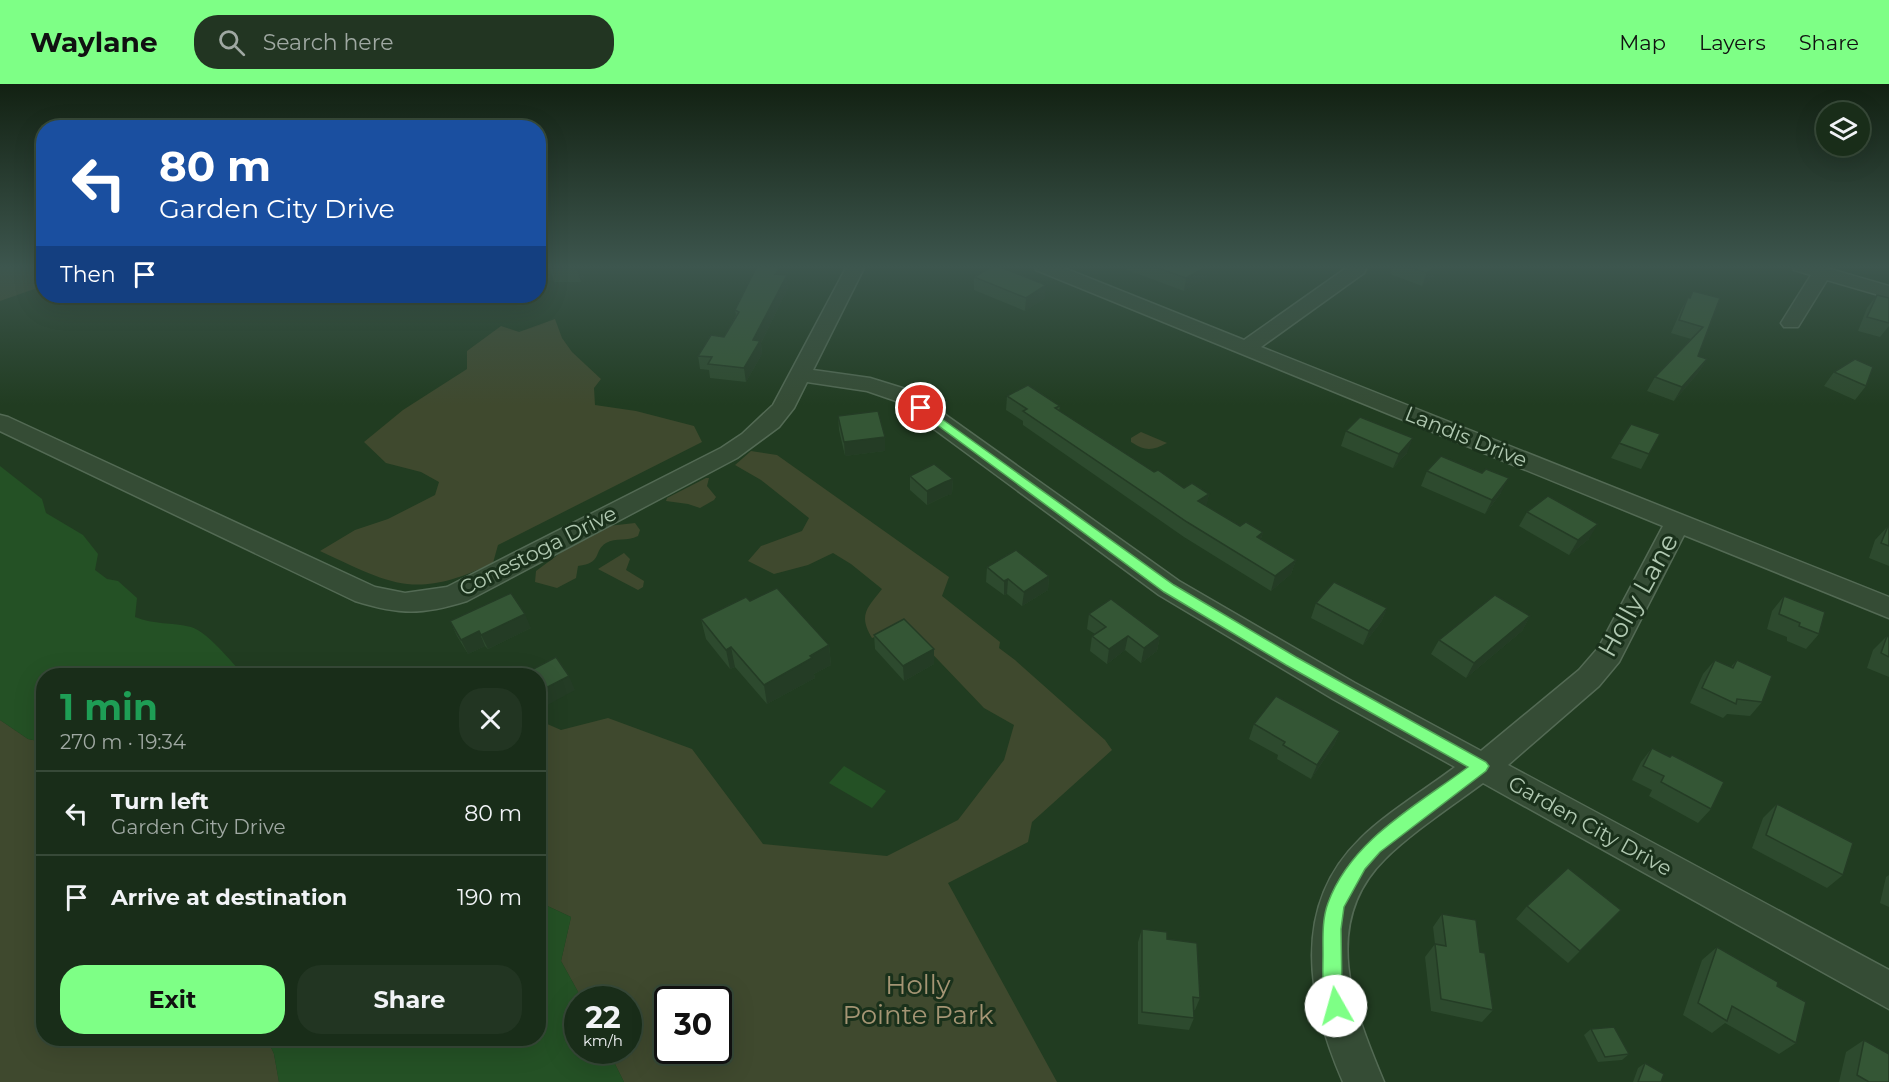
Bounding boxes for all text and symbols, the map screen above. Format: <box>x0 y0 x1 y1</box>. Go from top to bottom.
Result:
search box <box>194 15 614 69</box>
text: Waylane <box>30 25 158 59</box>
icon: search <box>215 26 248 59</box>
text: Search here <box>263 29 393 56</box>
text: Map <box>1619 30 1666 55</box>
text: Layers <box>1699 30 1766 55</box>
text: Share <box>1799 30 1859 55</box>
map controls <box>1816 102 1870 156</box>
button: layers <box>1816 102 1870 156</box>
text: 80 m <box>159 140 271 192</box>
icon: left <box>60 144 138 222</box>
text: Garden City Drive <box>159 192 395 225</box>
icon: arrive <box>128 258 161 291</box>
text: Then <box>60 261 116 288</box>
pin <box>895 382 946 433</box>
icon: arrive <box>904 391 937 424</box>
street label: Landis Drive <box>1401 401 1531 472</box>
street label: Conestoga Drive <box>455 500 621 601</box>
street label: Holly Lane <box>1591 528 1685 662</box>
text: 1 min <box>60 685 158 729</box>
button: close <box>459 688 522 751</box>
text: 270 m · 19:34 <box>60 730 186 754</box>
street label: Garden City Drive <box>1504 770 1677 881</box>
text: Turn left <box>111 788 209 815</box>
icon: left <box>60 797 93 830</box>
text: 80 m <box>464 800 522 827</box>
text: Garden City Drive <box>111 815 286 839</box>
icon: arrive <box>60 881 93 914</box>
text: Arrive at destination <box>111 884 347 911</box>
text: 190 m <box>457 884 522 911</box>
button: Exit <box>60 965 285 1034</box>
button: Share <box>297 965 522 1034</box>
park label: Holly Pointe Park <box>842 969 994 1031</box>
position arrow <box>1304 974 1368 1038</box>
speed limit sign: 30 <box>654 986 732 1064</box>
text: 22 <box>585 999 621 1036</box>
text: km/h <box>583 1031 623 1050</box>

